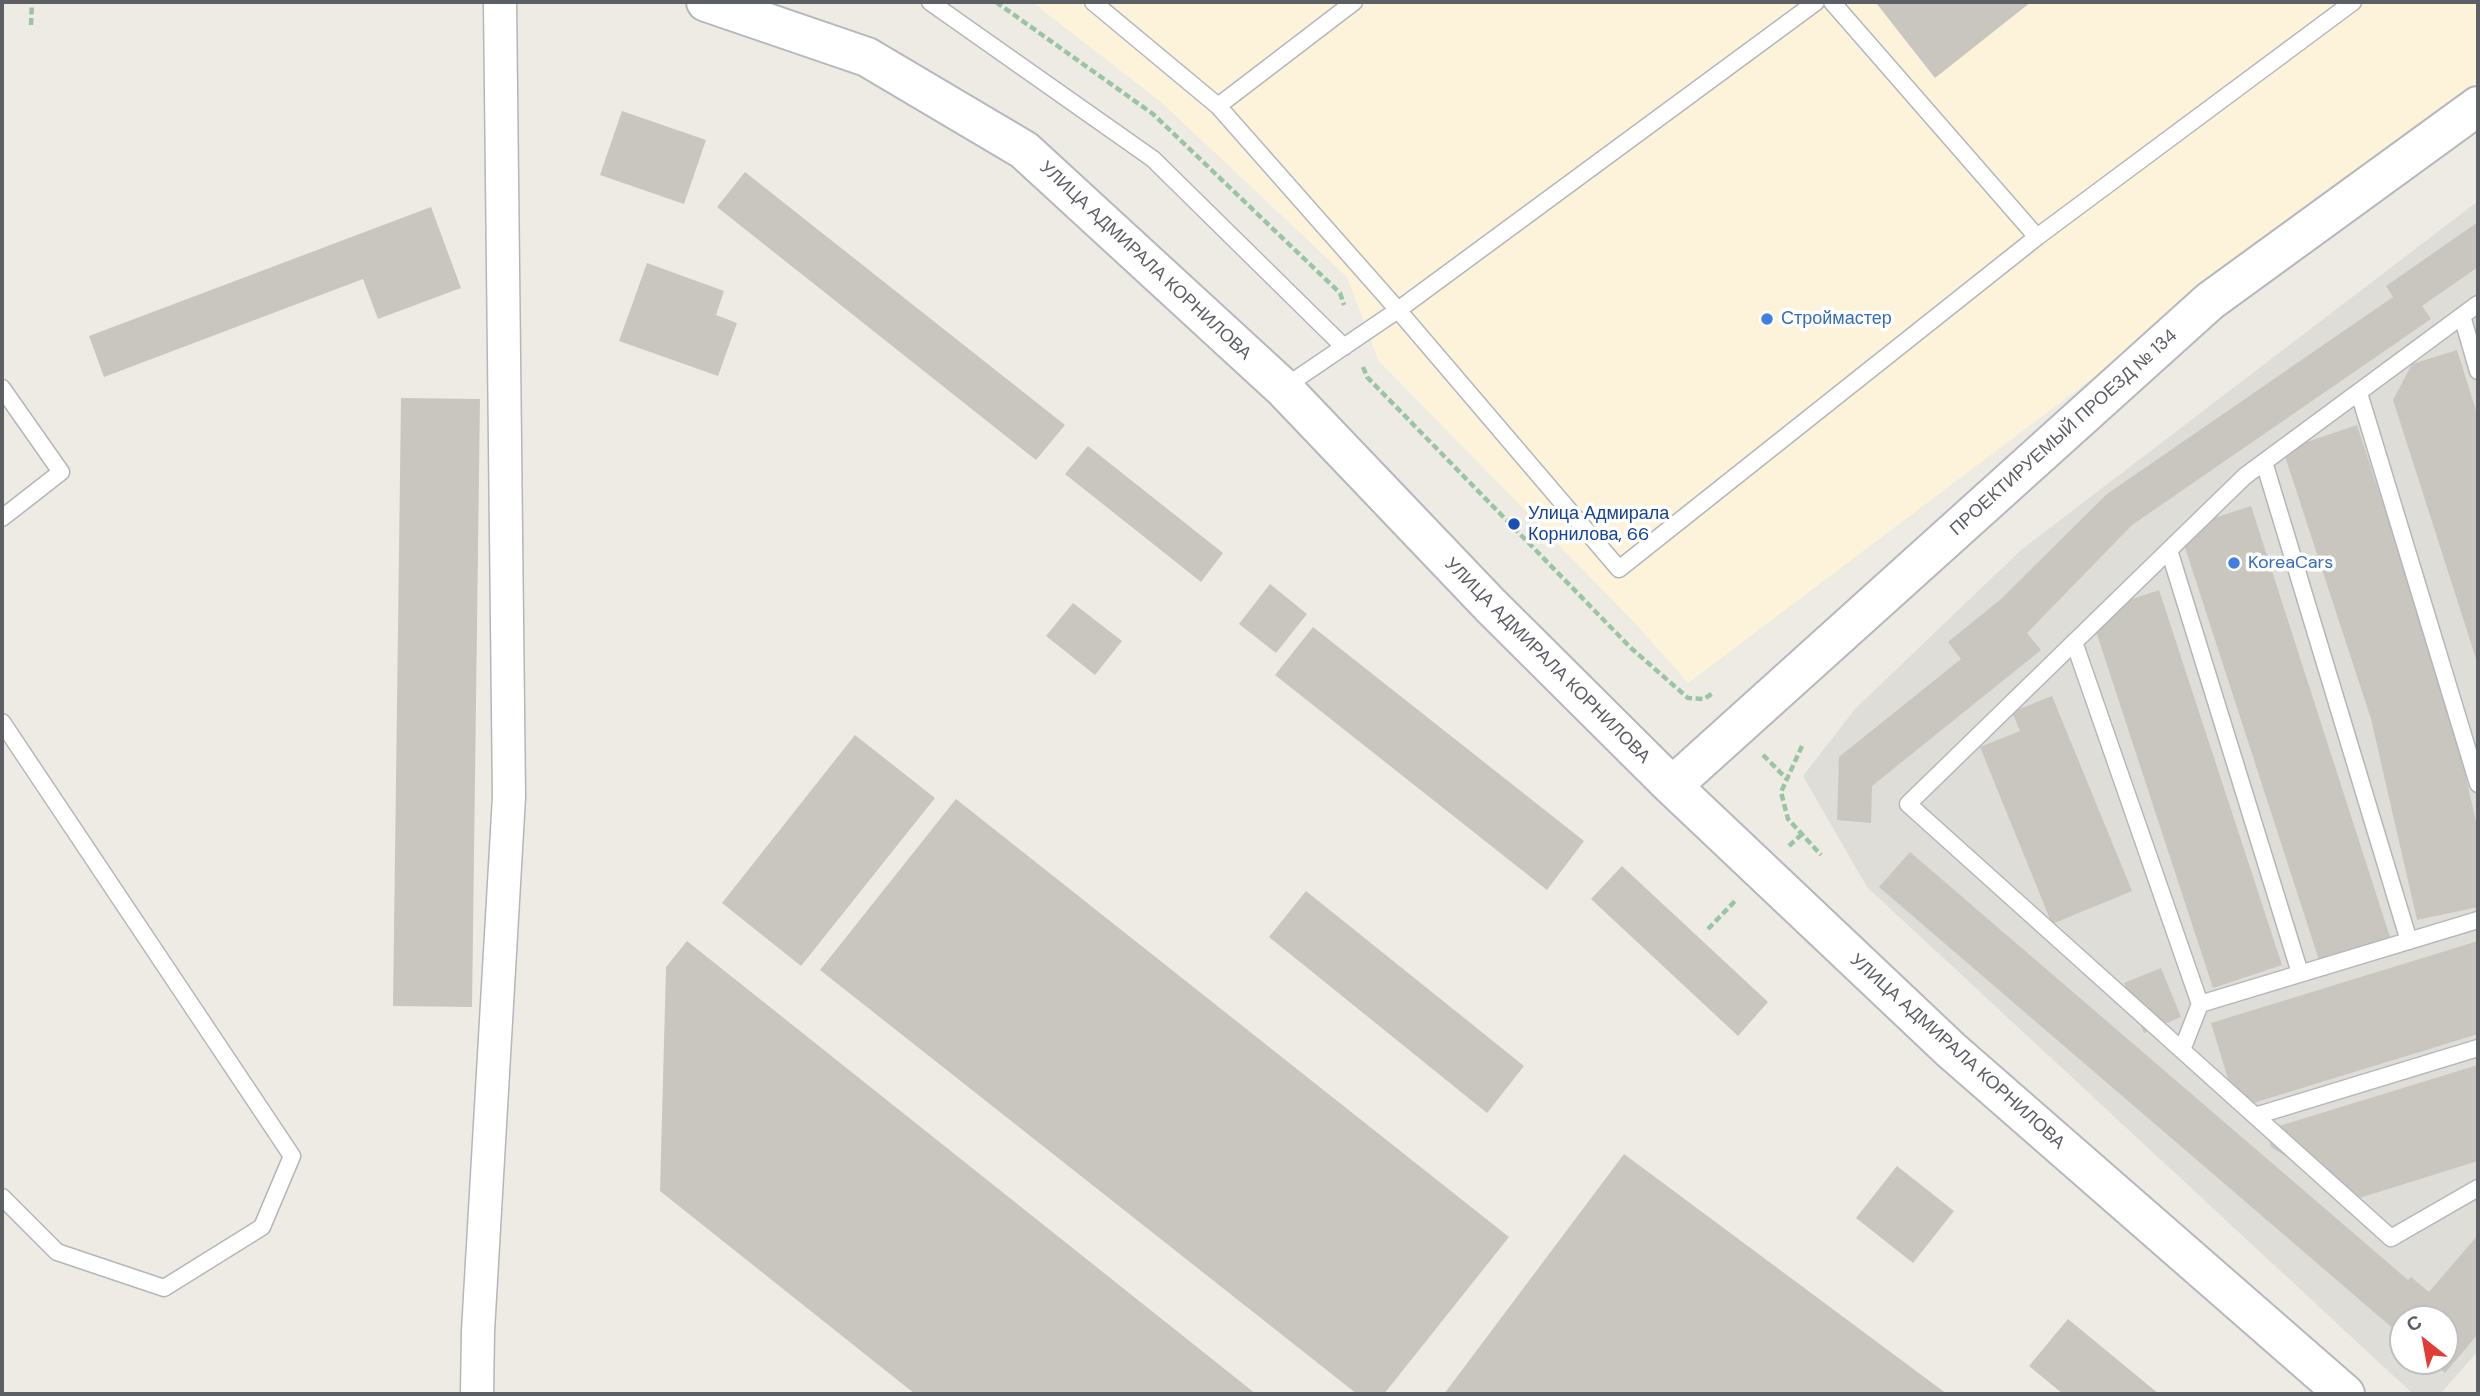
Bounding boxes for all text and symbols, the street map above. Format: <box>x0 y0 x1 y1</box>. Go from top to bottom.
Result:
street label: УЛИЦА АДМИРАЛА КОРНИЛОВА <box>1035 157 1255 365</box>
place label: Строймастер <box>1781 308 1892 330</box>
marker: Строймастер <box>1759 311 1775 327</box>
street label: ПРОЕКТИРУЕМЫЙ ПРОЕЗД № 134 <box>1946 325 2182 541</box>
place label: Улица Адмирала Корнилова, 66 <box>1528 503 1669 546</box>
marker: Улица Адмирала Корнилова, 66 <box>1506 516 1522 532</box>
place label: KoreaCars <box>2248 552 2333 574</box>
street label: УЛИЦА АДМИРАЛА КОРНИЛОВА <box>1440 554 1654 768</box>
marker: KoreaCars <box>2226 555 2242 571</box>
street label: УЛИЦА АДМИРАЛА КОРНИЛОВА <box>1845 950 2069 1154</box>
north arrow <box>2389 1305 2459 1375</box>
text: С <box>2402 1309 2426 1338</box>

